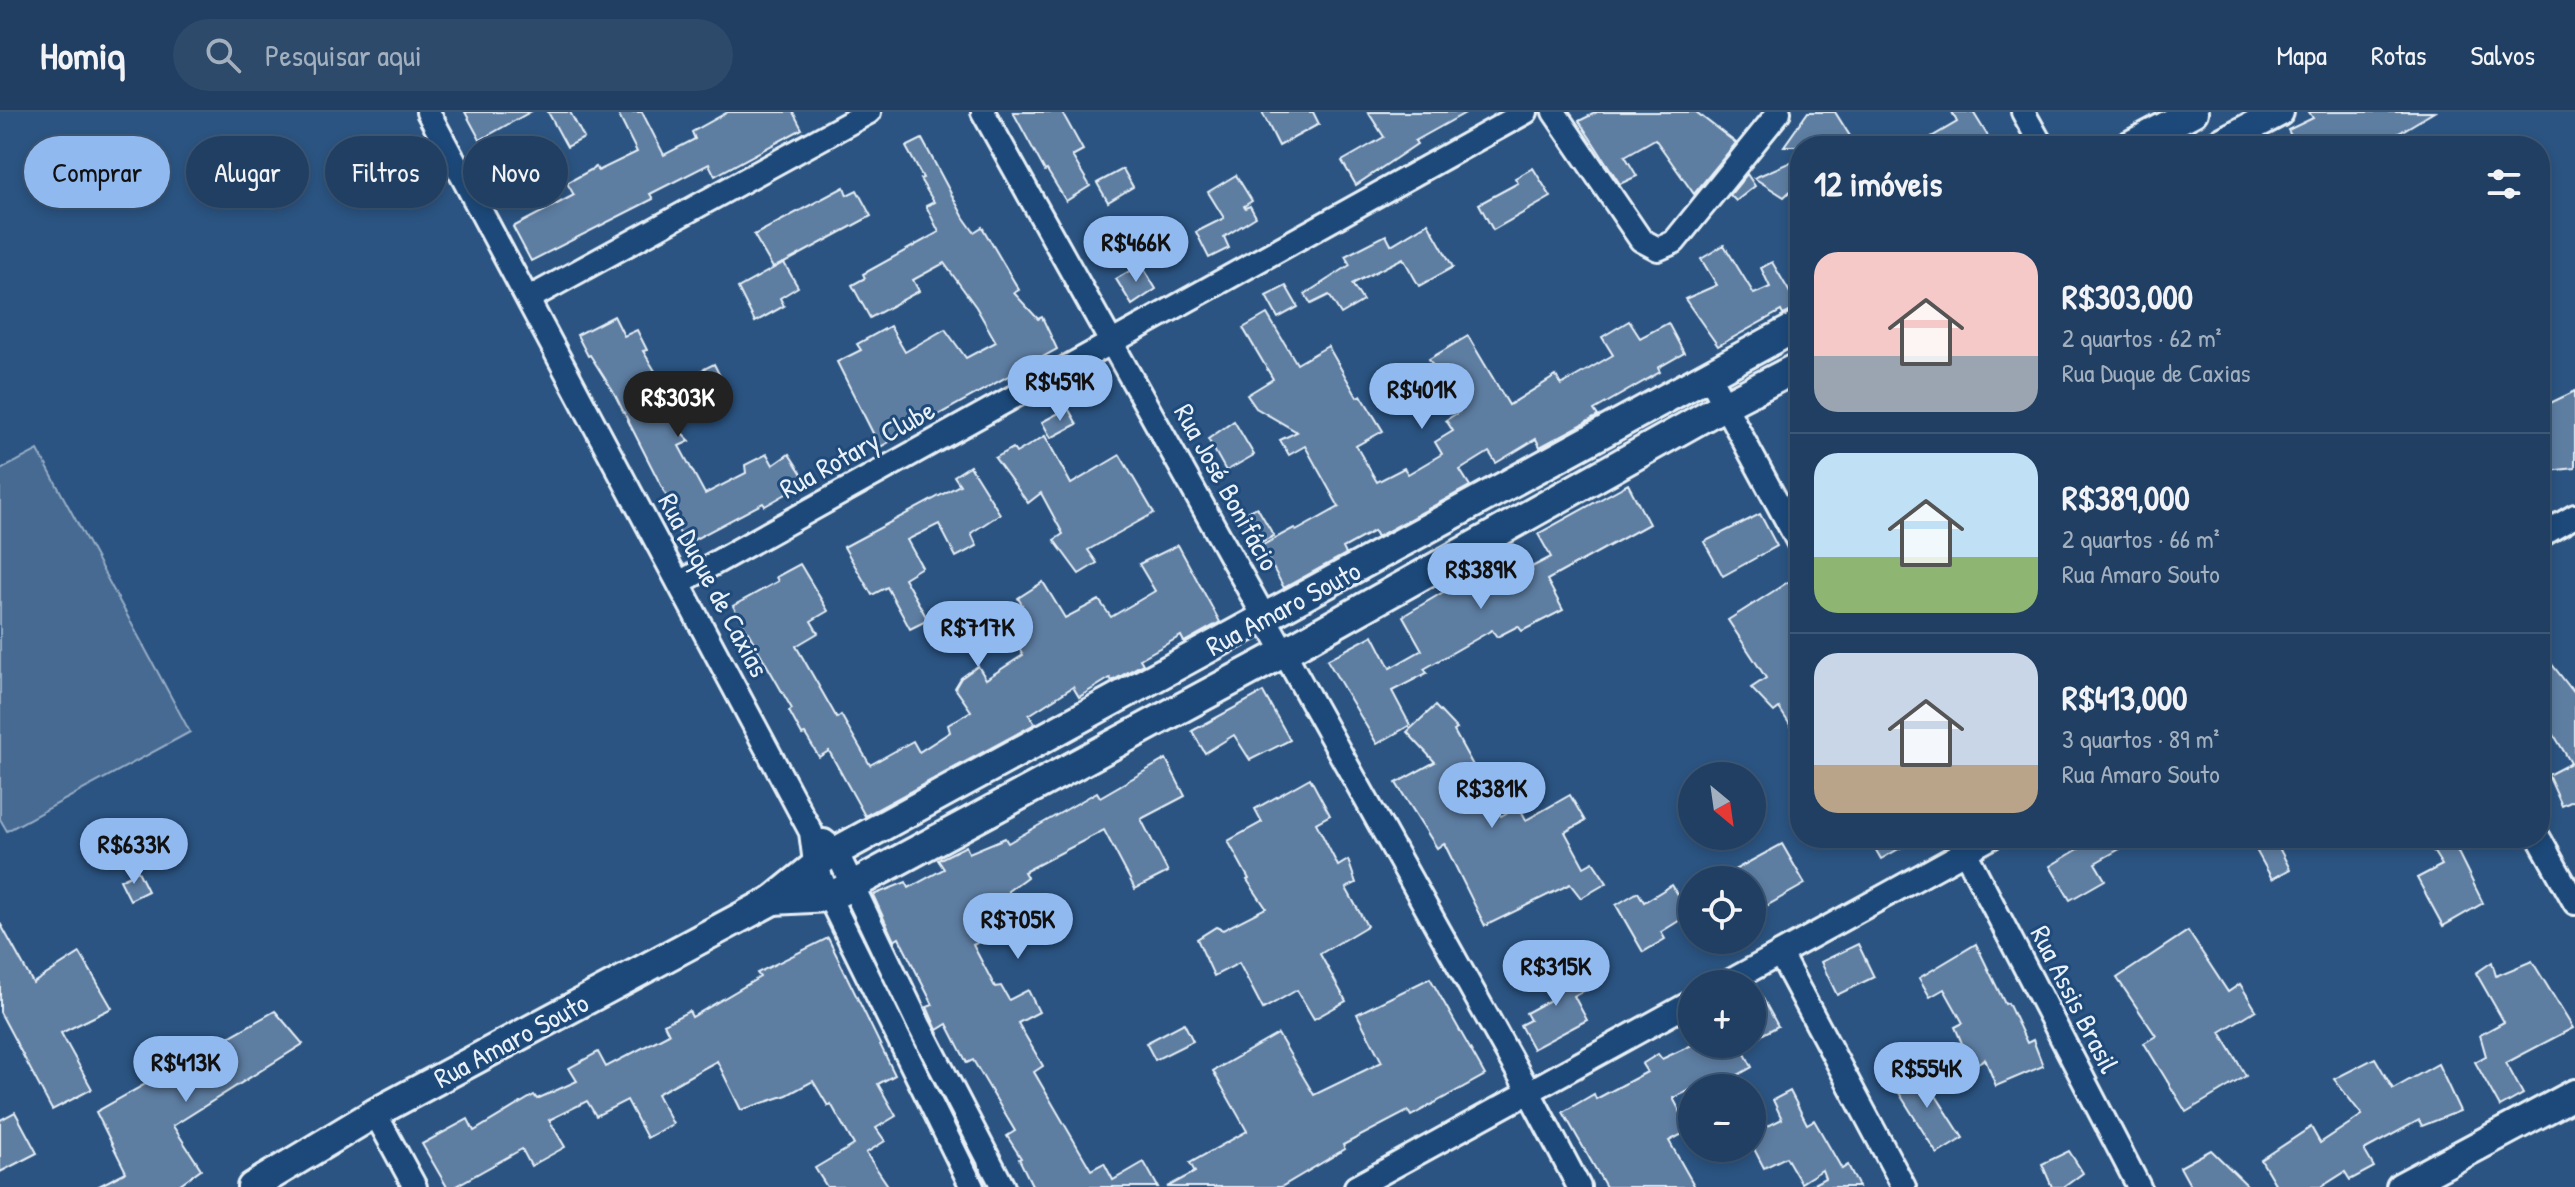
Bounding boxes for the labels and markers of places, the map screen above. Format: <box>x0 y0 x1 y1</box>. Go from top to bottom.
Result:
pin: R$466K <box>1071 216 1201 284</box>
pin: R$459K <box>995 355 1125 423</box>
pin: R$401K <box>1357 363 1487 431</box>
pin: R$303K <box>613 371 743 439</box>
pin: R$389K <box>1416 543 1546 611</box>
pin: R$717K <box>913 601 1043 669</box>
pin: R$381K <box>1427 762 1557 830</box>
pin: R$633K <box>69 818 199 886</box>
pin: R$705K <box>953 893 1083 961</box>
pin: R$315K <box>1491 940 1621 1008</box>
pin: R$413K <box>121 1036 251 1104</box>
pin: R$554K <box>1862 1042 1992 1110</box>

